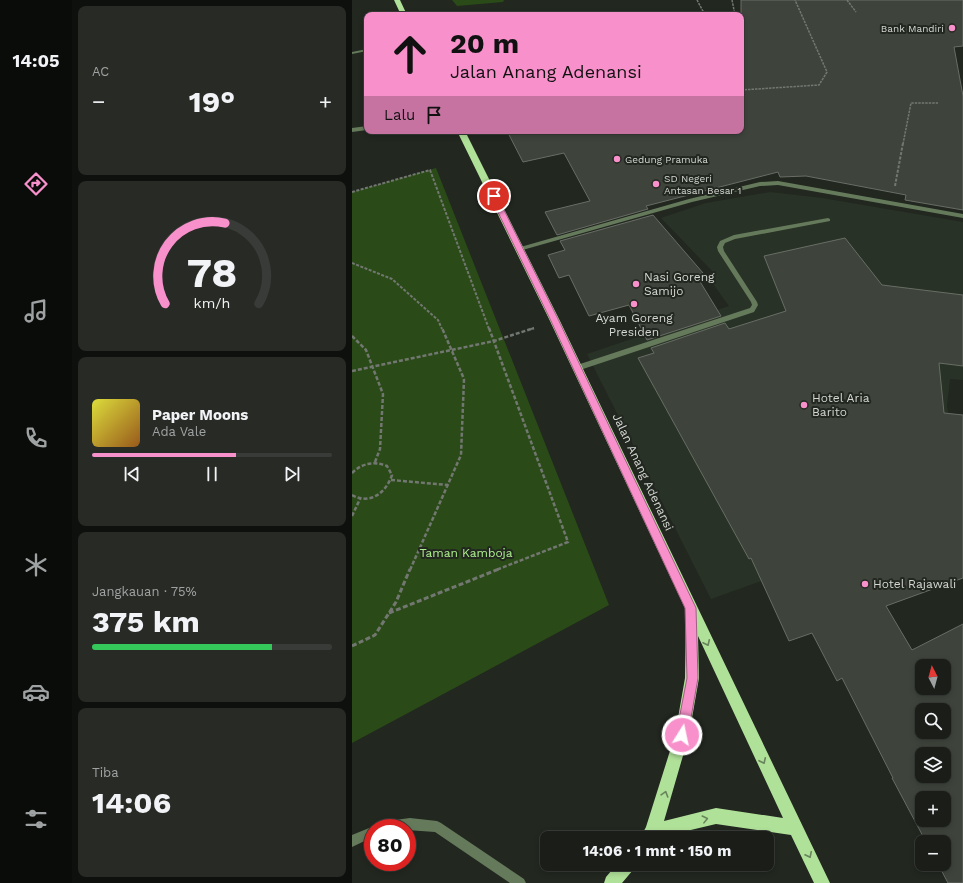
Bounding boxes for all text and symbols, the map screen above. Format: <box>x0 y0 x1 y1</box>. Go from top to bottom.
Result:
place label: Bank Mandiri <box>881 23 944 34</box>
marker: Bank Mandiri <box>947 23 957 33</box>
text: 20 m <box>450 27 519 60</box>
icon: ahead <box>384 28 436 80</box>
text: 14:05 <box>13 50 59 71</box>
text: Jalan Anang Adenansi <box>450 61 642 82</box>
text: AC <box>92 64 109 79</box>
text: 19° <box>189 84 235 119</box>
text: − <box>92 89 105 114</box>
text: + <box>319 89 332 114</box>
icon: arrive <box>423 104 445 126</box>
text: Lalu <box>384 106 415 124</box>
marker: Gedung Pramuka <box>612 154 622 164</box>
place label: Gedung Pramuka <box>625 154 708 165</box>
icon: directions <box>22 170 50 198</box>
place label: SD Negeri Antasan Besar 1 <box>664 173 741 196</box>
pin <box>477 179 511 213</box>
marker: SD Negeri Antasan Besar 1 <box>651 179 661 189</box>
icon: arrive <box>483 185 505 207</box>
text: 78 <box>187 248 237 297</box>
place label: Nasi Goreng Samijo <box>644 270 715 298</box>
marker: Nasi Goreng Samijo <box>631 279 641 289</box>
text: km/h <box>194 295 230 311</box>
icon: music <box>22 297 50 325</box>
marker: Ayam Goreng Presiden <box>629 299 639 309</box>
place label: Ayam Goreng Presiden <box>595 311 673 339</box>
place label: Hotel Aria Barito <box>812 391 870 419</box>
marker: Hotel Aria Barito <box>799 400 809 410</box>
text: Paper Moons <box>152 406 248 424</box>
street label: Jalan Anang Adenansi <box>610 411 676 533</box>
icon: phone <box>22 424 50 452</box>
text: Ada Vale <box>152 424 206 439</box>
icon: previous <box>121 463 143 485</box>
icon: pause <box>201 463 223 485</box>
icon: next <box>281 463 303 485</box>
park label: Taman Kamboja <box>419 546 513 560</box>
icon: climate <box>22 551 50 579</box>
place label: Hotel Rajawali <box>873 577 956 591</box>
marker: Hotel Rajawali <box>860 579 870 589</box>
text: Jangkauan · 75% <box>92 584 197 599</box>
text: 375 km <box>92 604 200 639</box>
one-way arrow <box>702 639 710 647</box>
north arrow <box>915 659 951 695</box>
map controls <box>915 659 951 871</box>
icon: car <box>22 678 50 706</box>
button: search <box>915 703 951 739</box>
position arrow <box>661 714 703 756</box>
button: layers <box>915 747 951 783</box>
one-way arrow <box>758 756 766 764</box>
text: Tiba <box>92 765 119 780</box>
text: 14:06 <box>92 785 171 820</box>
one-way arrow <box>660 791 669 798</box>
button: + <box>915 791 951 827</box>
icon: filters <box>22 805 50 833</box>
one-way arrow <box>702 815 708 823</box>
speed limit sign: 80 <box>364 819 416 871</box>
button: − <box>915 835 951 871</box>
text: 14:06 · 1 mnt · 150 m <box>583 842 731 860</box>
one-way arrow <box>804 851 812 859</box>

